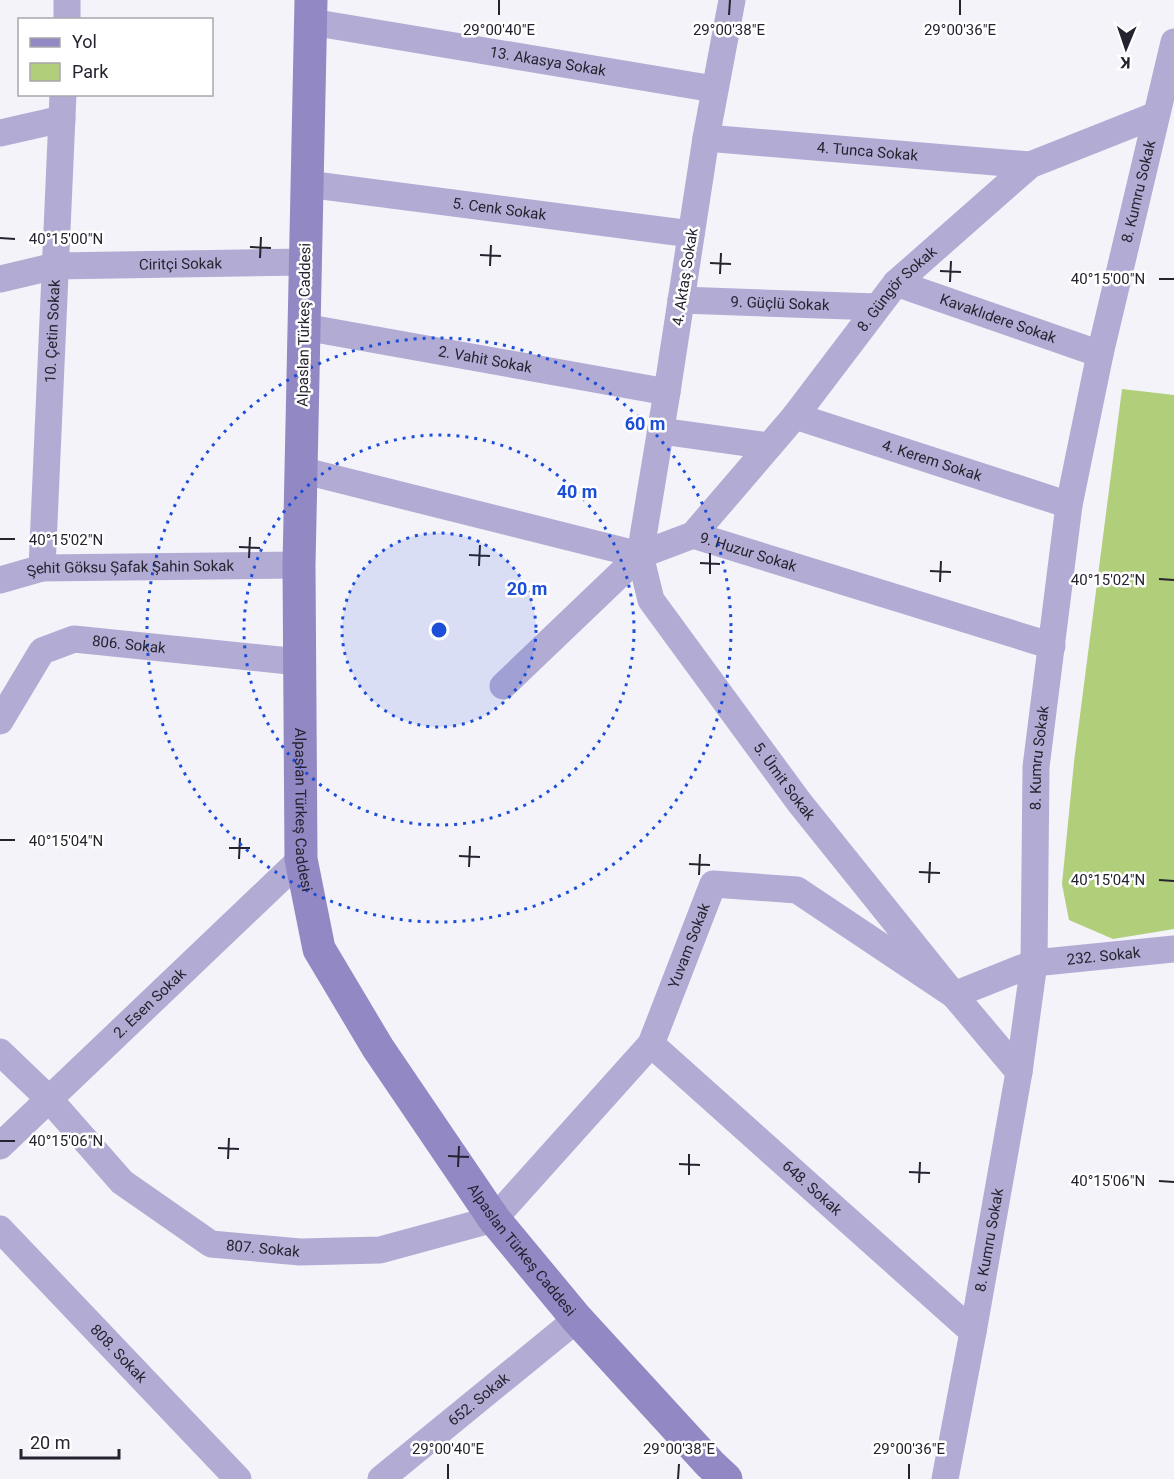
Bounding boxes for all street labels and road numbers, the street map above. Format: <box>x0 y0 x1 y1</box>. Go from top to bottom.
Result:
street label: 13. Akasya Sokak <box>488 43 608 80</box>
street label: 4. Tunca Sokak <box>816 138 919 165</box>
street label: 8. Kumru Sokak <box>1118 138 1159 245</box>
street label: 5. Cenk Sokak <box>451 194 548 224</box>
street label: 4. Aktaş Sokak <box>668 226 702 327</box>
street label: 8. Güngör Sokak <box>853 242 941 335</box>
street label: Alpaslan Türkeş Caddesi <box>294 243 314 407</box>
street label: Ciritçi Sokak <box>139 254 223 274</box>
street label: 10. Çetin Sokak <box>41 279 64 383</box>
street label: Kavaklıdere Sokak <box>938 290 1059 347</box>
street label: 9. Güçlü Sokak <box>730 293 830 314</box>
street label: 2. Vahit Sokak <box>437 342 534 377</box>
street label: 4. Kerem Sokak <box>880 436 985 485</box>
street label: 9. Huzur Sokak <box>698 529 799 576</box>
street label: Şehit Göksu Şafak Şahin Sokak <box>25 557 234 581</box>
street label: 806. Sokak <box>91 632 167 657</box>
street label: 8. Kumru Sokak <box>1027 704 1053 810</box>
street label: Alpaslan Türkeş Caddesi <box>291 728 316 893</box>
street label: 5. Ümit Sokak <box>750 739 819 824</box>
street label: Yuvam Sokak <box>664 900 714 991</box>
street label: 232. Sokak <box>1066 943 1142 969</box>
street label: 2. Esen Sokak <box>110 964 190 1042</box>
street label: 648. Sokak <box>778 1157 846 1220</box>
street label: Alpaslan Türkeş Caddesi <box>464 1180 580 1320</box>
street label: 8. Kumru Sokak <box>971 1187 1007 1293</box>
street label: 807. Sokak <box>225 1236 301 1261</box>
street label: 808. Sokak <box>87 1321 151 1387</box>
street label: 652. Sokak <box>444 1369 513 1430</box>

